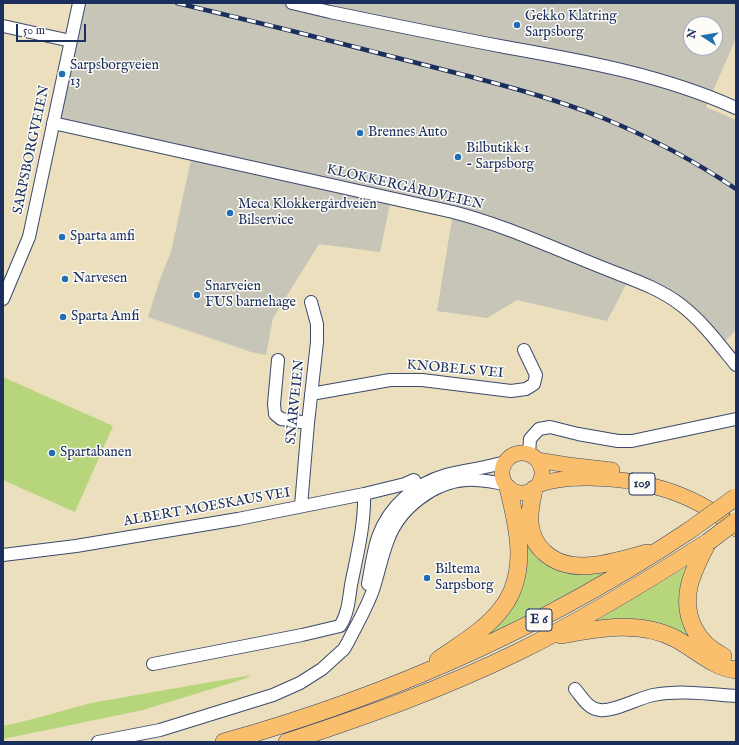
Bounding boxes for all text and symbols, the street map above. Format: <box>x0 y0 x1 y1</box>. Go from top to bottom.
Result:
place label: Gekko Klatring Sarpsborg <box>525 9 617 42</box>
scale bar <box>18 16 88 42</box>
north arrow <box>683 16 723 56</box>
marker: Gekko Klatring Sarpsborg <box>512 20 522 30</box>
text: 50 m <box>23 23 45 38</box>
text: N <box>684 28 700 40</box>
place label: Sarpsborgveien 13 <box>70 58 159 90</box>
marker: Sarpsborgveien 13 <box>57 69 67 79</box>
street label: SARPSBORGVEIEN <box>10 84 54 216</box>
place label: Brennes Auto <box>368 125 447 141</box>
marker: Brennes Auto <box>355 128 365 138</box>
place label: Bilbutikk 1 - Sarpsborg <box>466 141 534 174</box>
marker: Bilbutikk 1 - Sarpsborg <box>453 152 463 162</box>
street label: KLOKKERGÅRDVEIEN <box>325 162 485 214</box>
place label: Meca Klokkergårdveien Bilservice <box>238 197 377 230</box>
marker: Meca Klokkergårdveien Bilservice <box>225 208 235 218</box>
place label: Sparta amfi <box>70 229 135 245</box>
marker: Sparta amfi <box>57 232 67 242</box>
place label: Narvesen <box>73 271 127 287</box>
marker: Narvesen <box>60 274 70 284</box>
place label: Snarveien FUS barnehage <box>205 279 296 312</box>
marker: Snarveien FUS barnehage <box>192 290 202 300</box>
place label: Sparta Amfi <box>71 309 139 325</box>
marker: Sparta Amfi <box>58 312 68 322</box>
street label: KNOBELS VEI <box>406 357 504 383</box>
street label: SNARVEIEN <box>283 359 309 445</box>
place label: Spartabanen <box>60 445 132 461</box>
marker: Spartabanen <box>47 448 57 458</box>
road number: 109 <box>629 473 655 495</box>
street label: ALBERT MOESKAUS VEI <box>122 485 292 531</box>
place label: Biltema Sarpsborg <box>435 562 494 594</box>
marker: Biltema Sarpsborg <box>422 573 432 583</box>
road number: E 6 <box>526 609 552 631</box>

